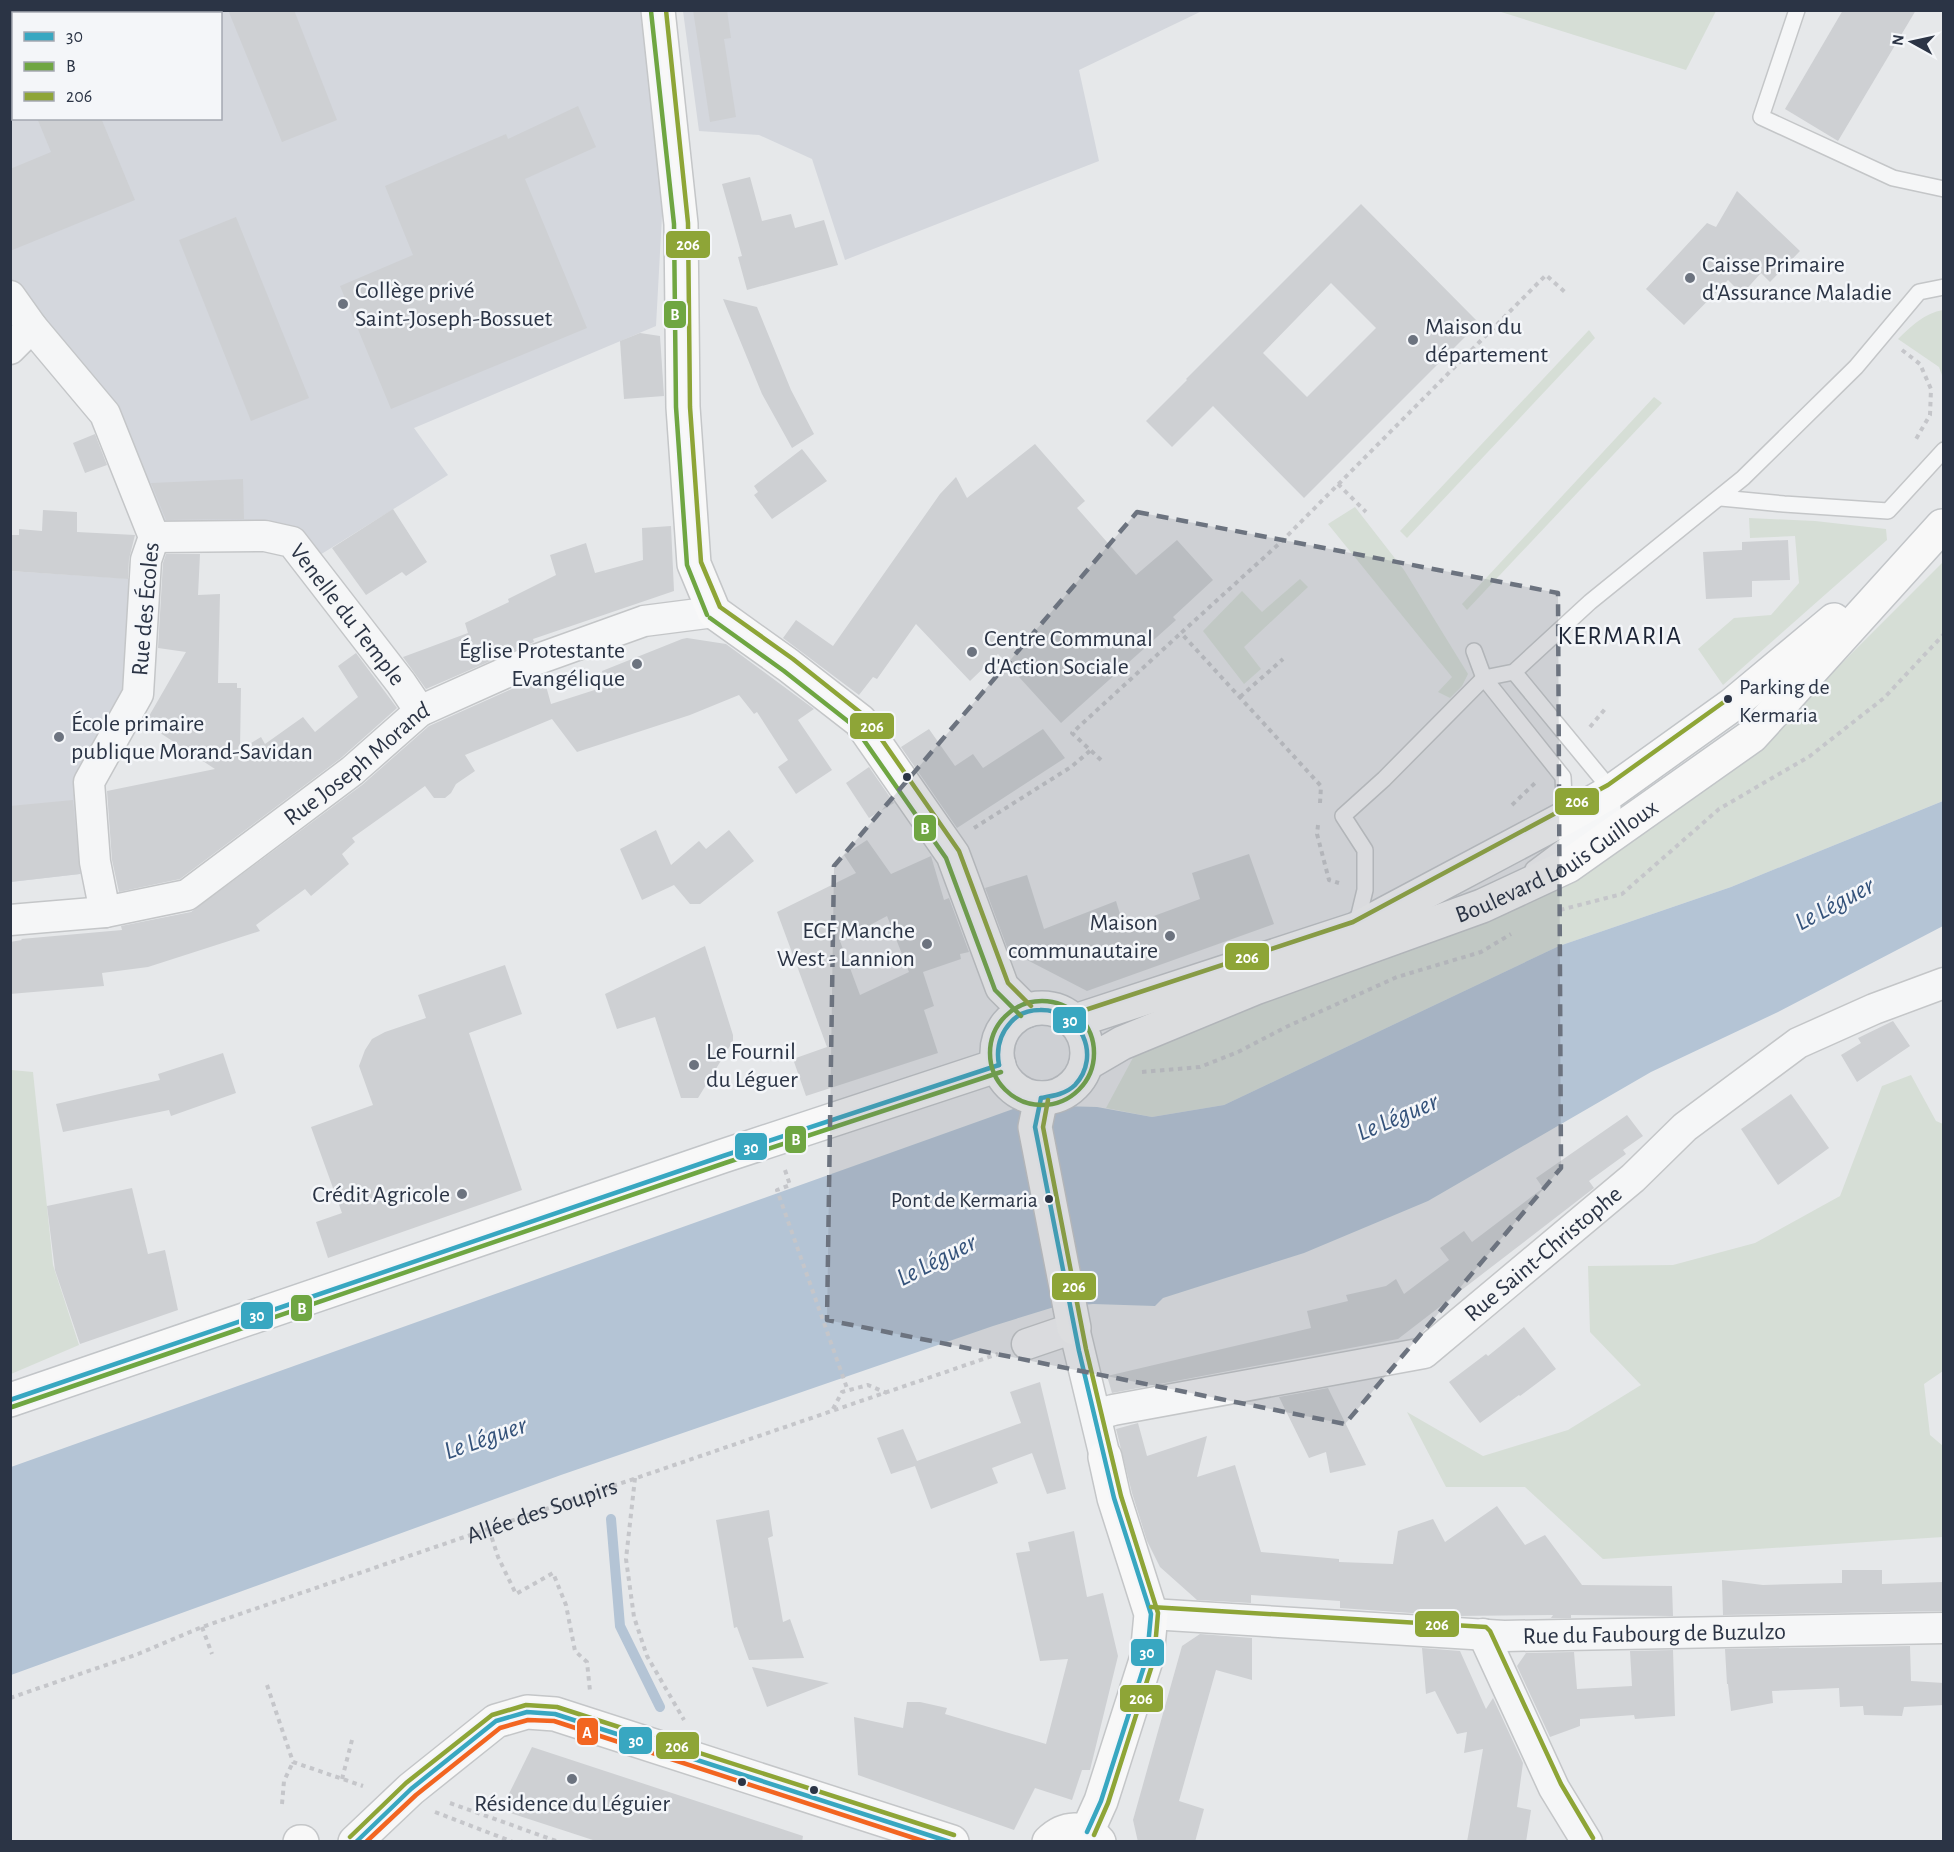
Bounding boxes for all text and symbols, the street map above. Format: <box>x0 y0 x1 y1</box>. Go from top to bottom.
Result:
legend <box>12 12 222 120</box>
north arrow <box>1882 12 1942 72</box>
text: 30 <box>66 28 83 46</box>
text: N <box>1889 33 1907 47</box>
text: B <box>66 58 76 76</box>
text: 206 <box>66 88 92 106</box>
line badge: 206 <box>665 230 711 259</box>
text: 206 <box>676 237 700 253</box>
place label: Caisse Primaire d'Assurance Maladie <box>1702 253 1892 305</box>
marker: Caisse Primaire d'Assurance Maladie <box>1683 271 1697 285</box>
place label: Collège privé Saint-Joseph-Bossuet <box>355 279 553 331</box>
marker: Collège privé Saint-Joseph-Bossuet <box>336 297 350 311</box>
line badge: B <box>663 300 687 329</box>
text: B <box>670 307 680 323</box>
place label: Maison du département <box>1425 315 1548 367</box>
marker: Maison du département <box>1406 333 1420 347</box>
street label: Venelle du Temple <box>285 539 409 690</box>
street label: Rue des Écoles <box>126 541 164 677</box>
district label: KERMARIA <box>1557 623 1683 649</box>
place label: Centre Communal d'Action Sociale <box>984 627 1153 679</box>
place label: Église Protestante Evangélique <box>459 637 625 691</box>
marker: Centre Communal d'Action Sociale <box>965 645 979 659</box>
marker: Église Protestante Evangélique <box>630 657 644 671</box>
place label: Parking de Kermaria <box>1739 676 1830 726</box>
marker: Parking de Kermaria <box>1722 693 1734 705</box>
street label: Rue Joseph Morand <box>280 698 433 831</box>
place label: École primaire publique Morand-Savidan <box>71 710 313 764</box>
line badge: 206 <box>849 712 895 740</box>
text: 206 <box>860 719 884 735</box>
marker: École primaire publique Morand-Savidan <box>52 730 66 744</box>
unlabelled marker <box>901 771 913 783</box>
line badge: 206 <box>1554 787 1600 816</box>
text: 206 <box>1565 794 1589 810</box>
street label: Boulevard Louis Guilloux <box>1452 795 1663 928</box>
line badge: B <box>913 814 937 842</box>
text: B <box>920 821 930 837</box>
water label: Le Léguer <box>1791 872 1880 935</box>
place label: Maison communautaire <box>1008 911 1158 963</box>
place label: ECF Manche West - Lannion <box>777 919 915 971</box>
marker: Maison communautaire <box>1163 929 1177 943</box>
marker: ECF Manche West - Lannion <box>920 937 934 951</box>
line badge: 206 <box>1224 942 1270 971</box>
text: 206 <box>1235 950 1259 966</box>
line badge: 30 <box>1052 1006 1087 1034</box>
text: 30 <box>1062 1013 1078 1029</box>
place label: Le Fournil du Léguer <box>706 1040 798 1092</box>
marker: Le Fournil du Léguer <box>687 1058 701 1072</box>
water label: Le Léguer <box>1353 1088 1443 1146</box>
line badge: B <box>784 1125 807 1154</box>
line badge: 30 <box>734 1132 768 1161</box>
text: B <box>791 1132 801 1148</box>
text: 30 <box>743 1140 759 1156</box>
street label: Rue Saint-Christophe <box>1460 1182 1627 1327</box>
place label: Crédit Agricole <box>312 1183 450 1207</box>
marker: Crédit Agricole <box>455 1187 469 1201</box>
place label: Pont de Kermaria <box>891 1189 1038 1211</box>
marker: Pont de Kermaria <box>1043 1193 1055 1205</box>
water label: Le Léguer <box>892 1228 982 1291</box>
line badge: 206 <box>1051 1272 1097 1301</box>
text: 206 <box>1062 1279 1086 1295</box>
line badge: B <box>290 1294 313 1322</box>
line badge: 30 <box>240 1301 274 1330</box>
text: B <box>297 1301 307 1317</box>
text: 30 <box>249 1308 265 1324</box>
water label: Le Léguer <box>441 1411 531 1464</box>
street label: Allée des Soupirs <box>464 1474 621 1548</box>
line badge: 206 <box>1414 1610 1460 1638</box>
text: 206 <box>1425 1617 1449 1633</box>
street label: Rue du Faubourg de Buzulzo <box>1522 1620 1786 1649</box>
line badge: 30 <box>1130 1638 1165 1667</box>
text: 30 <box>1139 1645 1155 1661</box>
line badge: 206 <box>1119 1684 1164 1713</box>
text: 206 <box>1129 1691 1153 1707</box>
line badge: A <box>576 1717 599 1746</box>
text: A <box>582 1725 592 1741</box>
line badge: 30 <box>618 1726 653 1755</box>
line badge: 206 <box>655 1731 700 1760</box>
text: 30 <box>628 1733 644 1749</box>
text: 206 <box>665 1739 689 1755</box>
marker: Résidence du Léguier <box>565 1772 579 1786</box>
unlabelled marker <box>736 1776 748 1788</box>
unlabelled marker <box>808 1784 820 1796</box>
place label: Résidence du Léguier <box>474 1792 670 1816</box>

